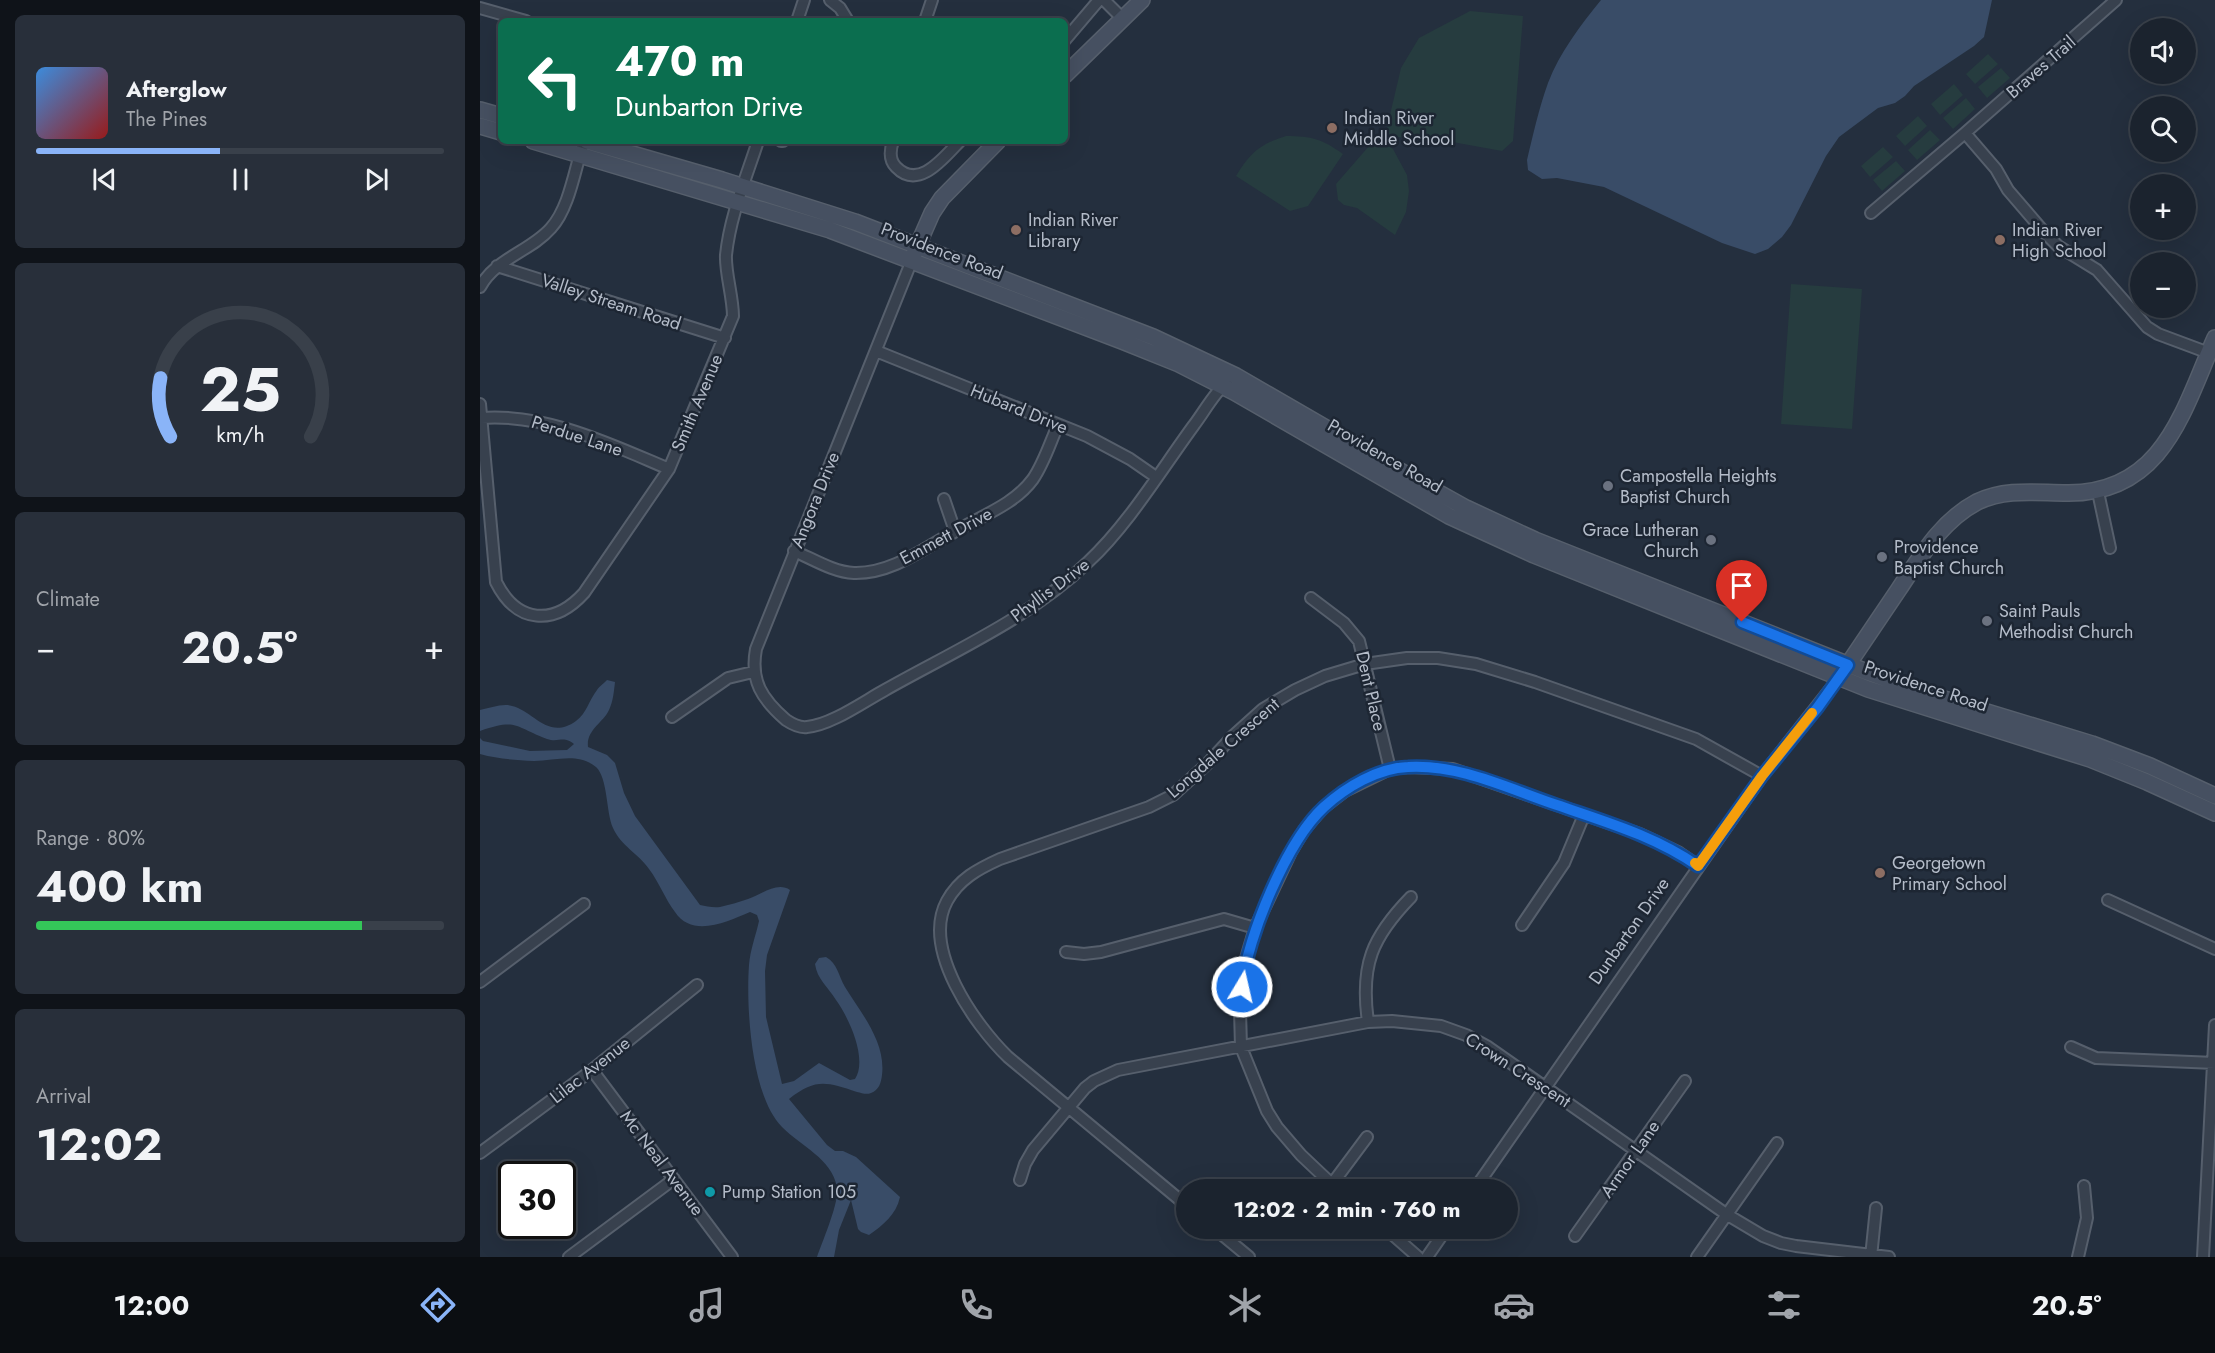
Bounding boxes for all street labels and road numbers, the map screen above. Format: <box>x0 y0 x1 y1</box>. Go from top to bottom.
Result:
street label: Braves Trail <box>2000 29 2082 105</box>
street label: Providence Road <box>877 216 1007 286</box>
street label: Valley Stream Road <box>538 267 684 337</box>
street label: Smith Avenue <box>665 350 729 456</box>
street label: Hubard Drive <box>966 378 1072 440</box>
street label: Perdue Lane <box>528 409 626 463</box>
street label: Providence Road <box>1323 413 1447 499</box>
street label: Angora Drive <box>784 448 846 552</box>
street label: Emmett Drive <box>895 501 997 571</box>
street label: Phyllis Drive <box>1005 552 1095 628</box>
street label: Dent Place <box>1349 649 1393 733</box>
street label: Providence Road <box>1861 654 1991 718</box>
street label: Longdale Crescent <box>1161 691 1286 804</box>
street label: Dunbarton Drive <box>1582 872 1676 990</box>
street label: Crown Crescent <box>1460 1026 1577 1114</box>
street label: Lilac Avenue <box>544 1030 636 1110</box>
street label: Mc Neal Avenue <box>614 1105 710 1221</box>
street label: Armor Lane <box>1594 1115 1666 1203</box>

